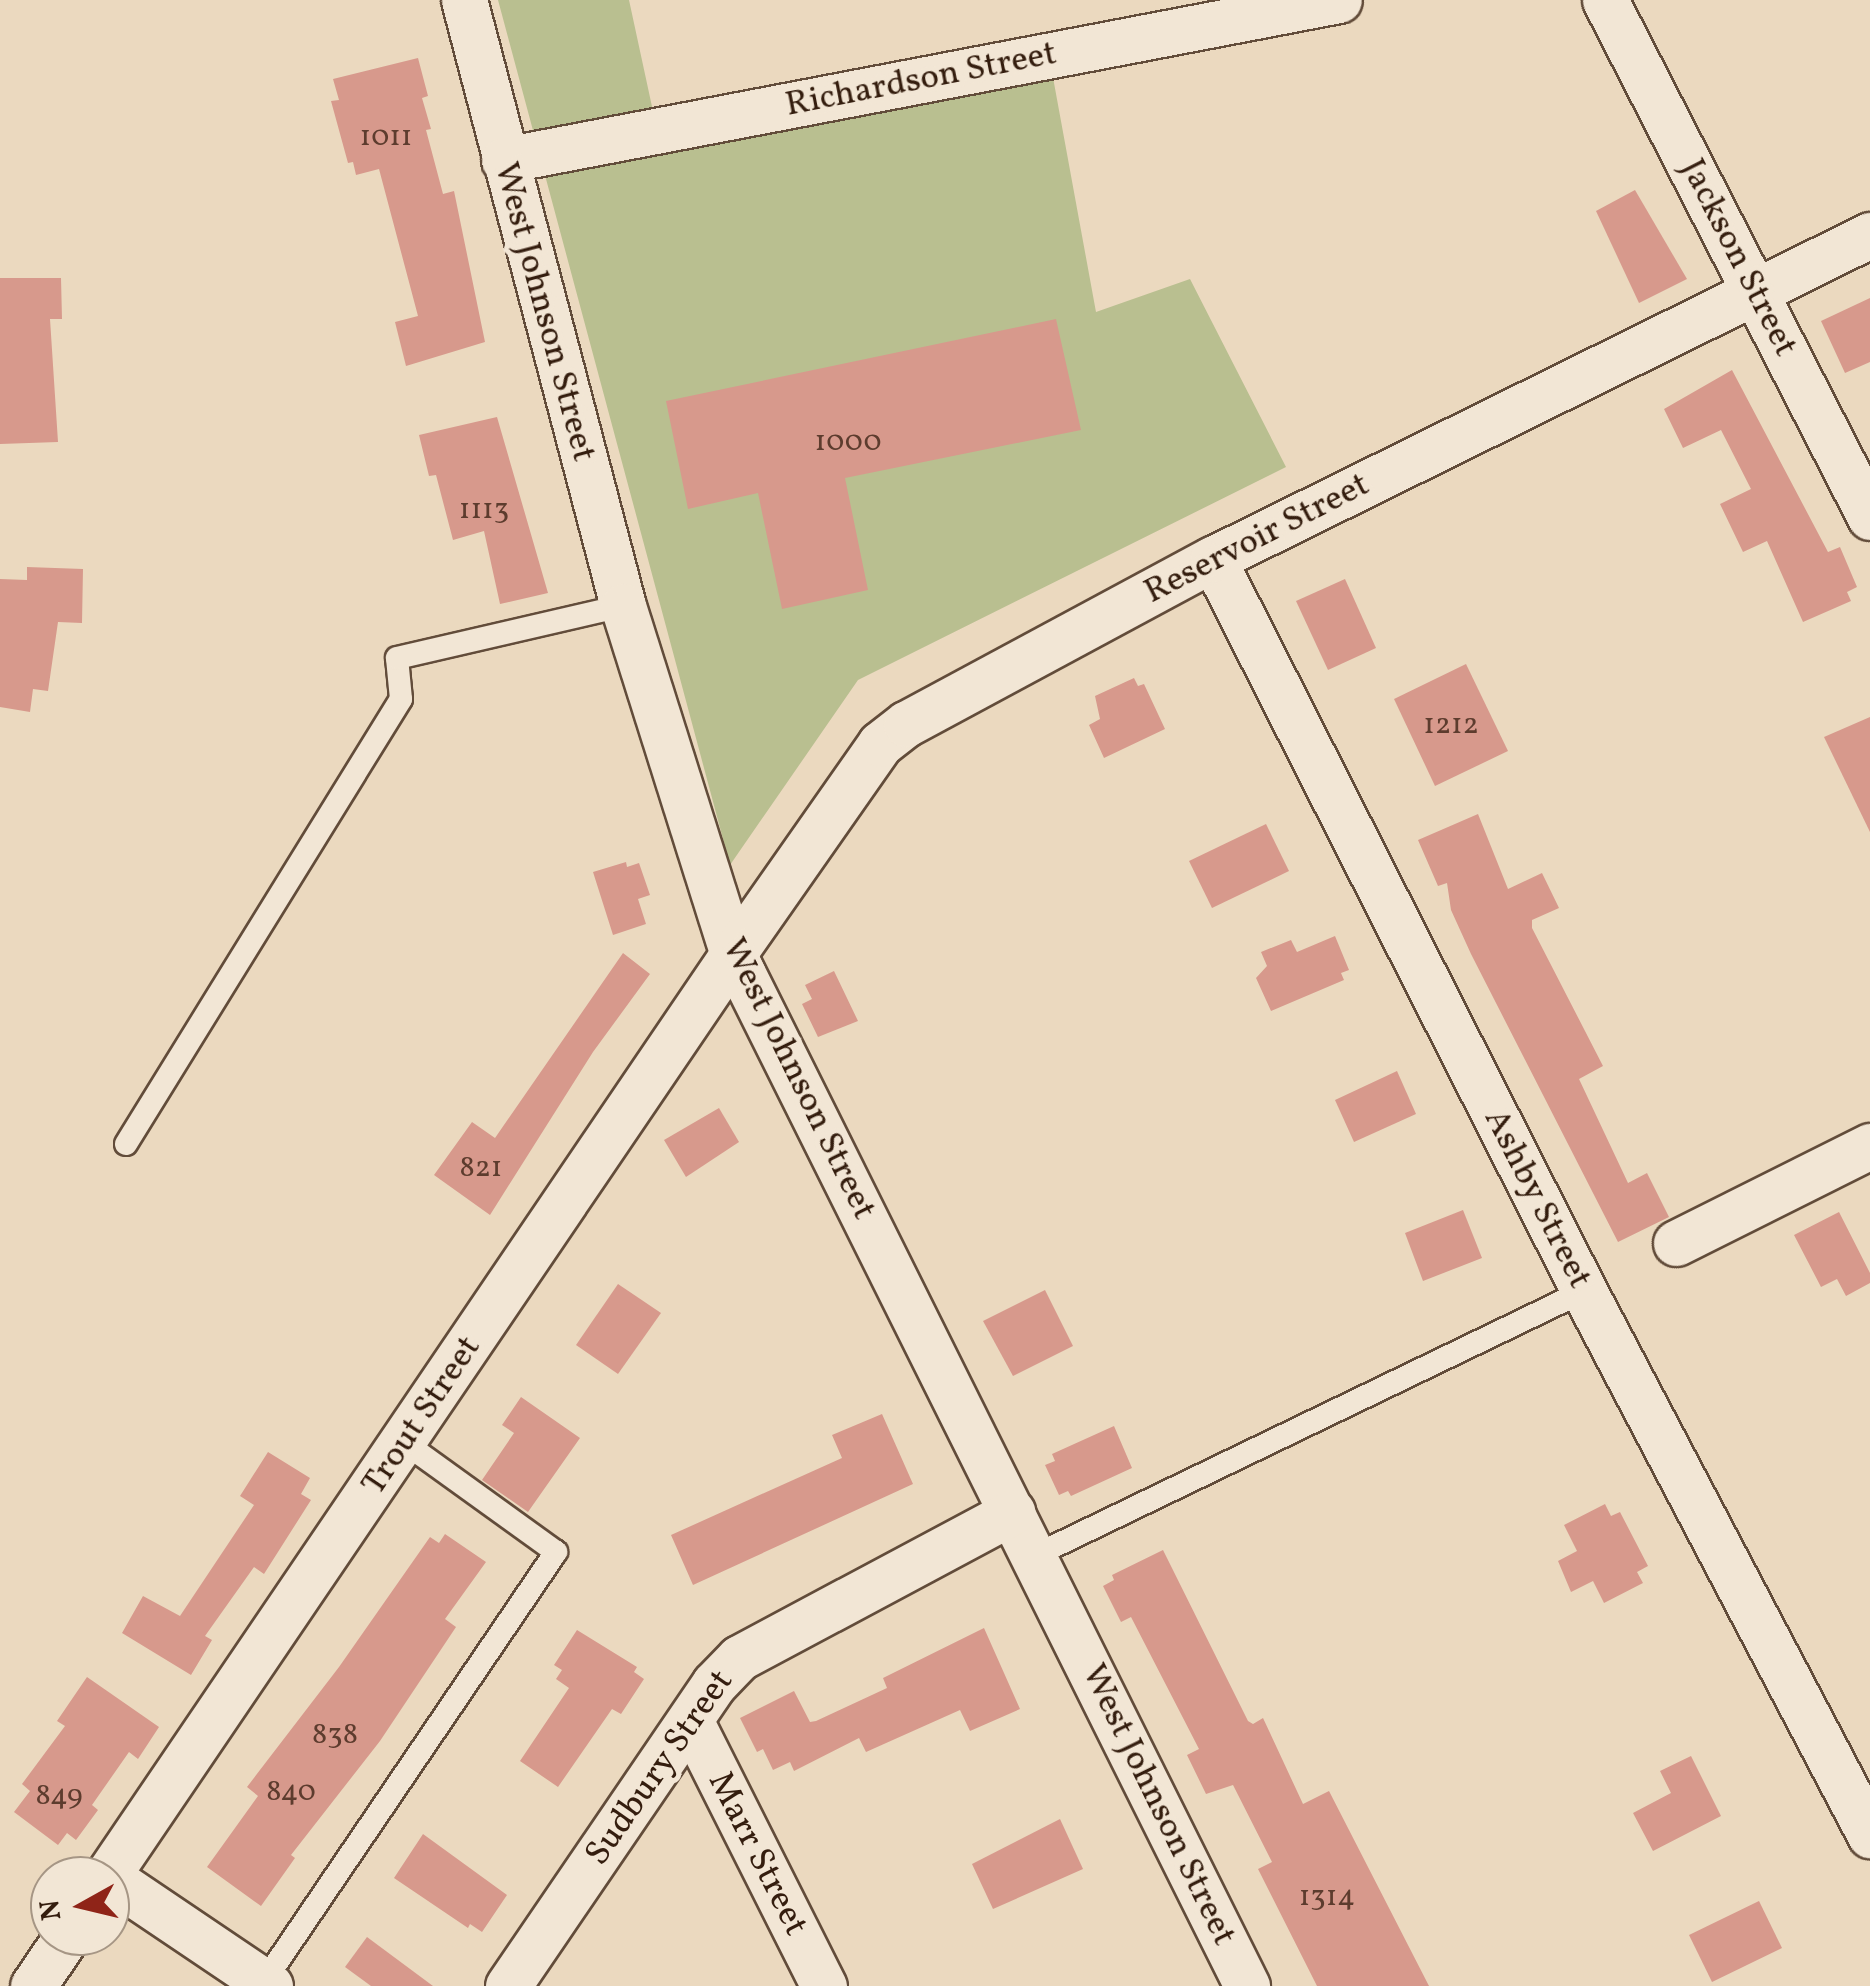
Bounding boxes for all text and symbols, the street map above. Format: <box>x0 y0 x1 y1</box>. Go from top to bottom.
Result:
street label: Richardson Street <box>782 33 1060 127</box>
house number: 1011 <box>360 119 412 155</box>
street label: Jackson Street <box>1670 152 1806 364</box>
street label: West Johnson Street <box>484 158 604 466</box>
house number: 1000 <box>815 424 881 460</box>
street label: Reservoir Street <box>1138 464 1376 614</box>
house number: 1113 <box>459 492 509 528</box>
house number: 1212 <box>1423 707 1479 743</box>
street label: West Johnson Street <box>712 931 884 1227</box>
street label: Ashby Street <box>1474 1102 1600 1296</box>
house number: 821 <box>460 1150 502 1186</box>
street label: Trout Street <box>353 1328 491 1504</box>
street label: West Johnson Street <box>1072 1657 1244 1953</box>
street label: Sudbury Street <box>577 1662 743 1874</box>
house number: 838 <box>312 1717 358 1753</box>
street label: Marr Street <box>698 1765 816 1943</box>
house number: 840 <box>266 1774 316 1810</box>
house number: 849 <box>36 1778 82 1814</box>
north arrow <box>30 1856 130 1956</box>
house number: 1314 <box>1299 1879 1355 1915</box>
text: N <box>31 1897 73 1923</box>

